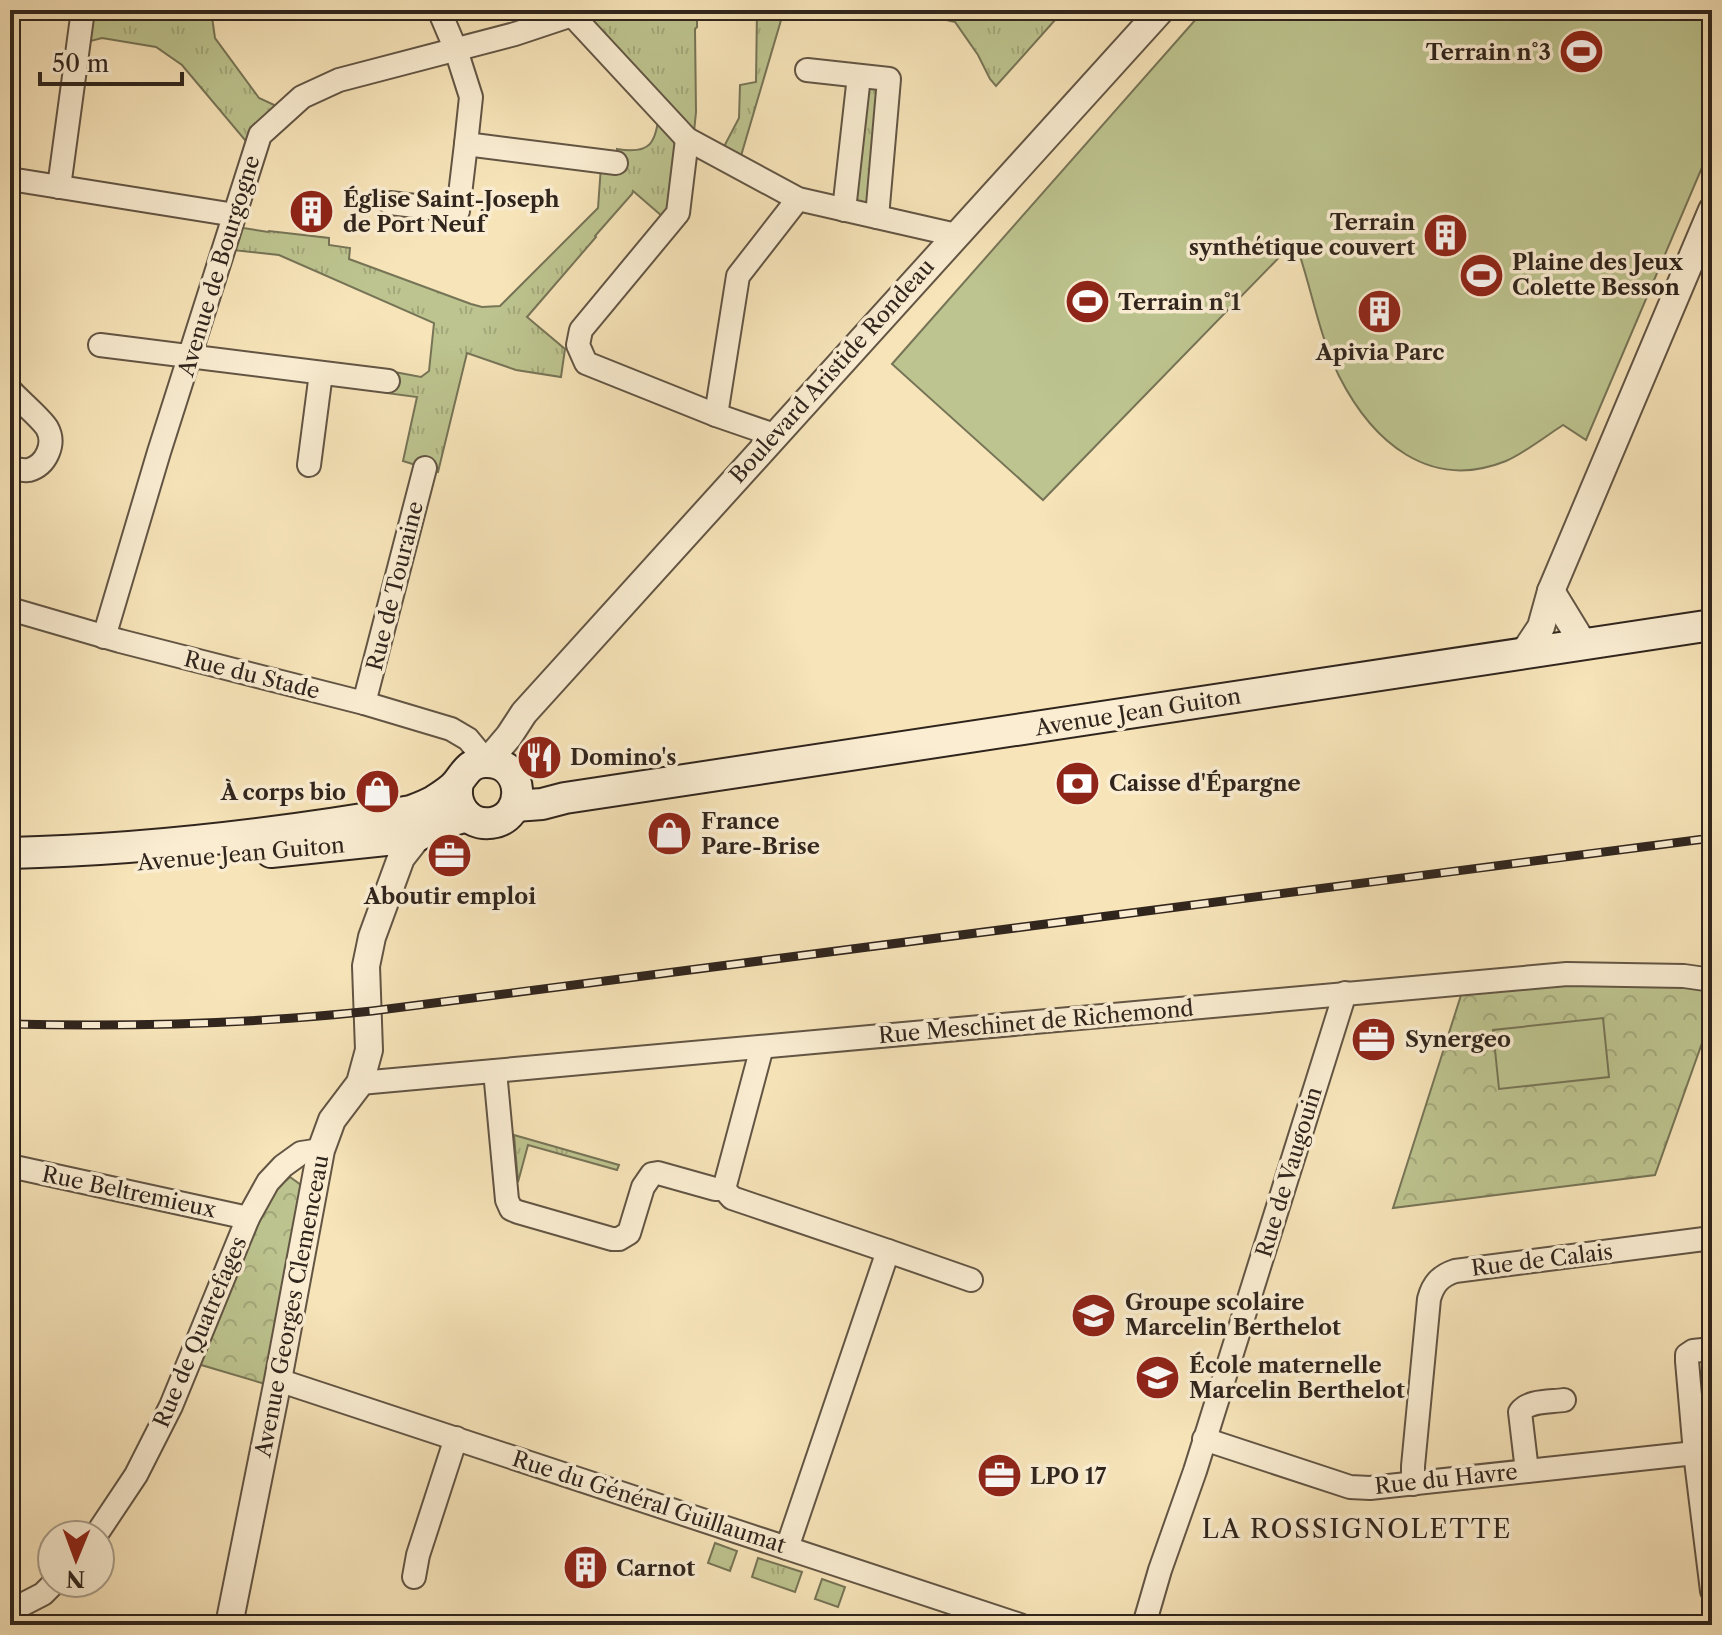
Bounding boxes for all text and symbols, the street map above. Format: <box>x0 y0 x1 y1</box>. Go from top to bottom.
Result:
sports icon: Terrain n°3 <box>1558 28 1606 76</box>
scale bar <box>40 36 182 86</box>
place label: Terrain n°3 <box>1426 39 1551 66</box>
text: 50 m <box>52 49 109 78</box>
street label: Avenue de Bourgogne <box>172 152 266 381</box>
place label: Église Saint-Joseph de Port Neuf <box>343 185 560 238</box>
building icon: Église Saint-Joseph de Port Neuf <box>288 188 336 236</box>
place label: Terrain synthétique couvert <box>1189 209 1415 261</box>
building icon: Terrain synthétique couvert <box>1422 211 1470 259</box>
place label: Plaine des Jeux Colette Besson <box>1512 249 1684 301</box>
sports icon: Plaine des Jeux Colette Besson <box>1457 251 1505 299</box>
street label: Boulevard Aristide Rondeau <box>724 253 940 489</box>
sports icon: Terrain n°1 <box>1063 278 1111 326</box>
building icon: Apivia Parc <box>1356 287 1404 335</box>
place label: Terrain n°1 <box>1118 289 1241 316</box>
place label: Apivia Parc <box>1315 339 1444 366</box>
street label: Rue de Touraine <box>361 498 429 674</box>
street label: Rue du Stade <box>181 645 323 705</box>
street label: Avenue Jean Guiton <box>1032 682 1243 742</box>
restaurant icon: Domino's <box>515 733 563 781</box>
place label: Domino's <box>570 744 676 771</box>
bank icon: Caisse d'Épargne <box>1054 759 1102 807</box>
shop icon: À corps bio <box>353 768 401 816</box>
place label: Caisse d'Épargne <box>1109 769 1301 797</box>
place label: À corps bio <box>220 778 346 806</box>
place label: France Pare-Brise <box>701 808 820 860</box>
shop icon: France Pare-Brise <box>646 810 694 858</box>
street label: Avenue Jean Guiton <box>135 831 346 877</box>
office icon: Aboutir emploi <box>426 831 474 879</box>
place label: Aboutir emploi <box>363 883 536 910</box>
street label: Rue Meschinet de Richemond <box>877 995 1195 1049</box>
office icon: Synergeo <box>1350 1015 1398 1063</box>
place label: Synergeo <box>1405 1026 1511 1053</box>
street label: Rue de Vaugouin <box>1250 1083 1328 1260</box>
street label: Avenue Georges Clemenceau <box>249 1153 335 1460</box>
street label: Rue Beltremieux <box>40 1160 219 1224</box>
street label: Rue de Quatrefages <box>148 1232 252 1432</box>
street label: Rue de Calais <box>1470 1238 1614 1282</box>
place label: Groupe scolaire Marcelin Berthelot <box>1125 1289 1341 1341</box>
school or university icon: Groupe scolaire Marcelin Berthelot <box>1070 1291 1118 1339</box>
place label: École maternelle Marcelin Berthelot <box>1189 1351 1405 1404</box>
school or university icon: École maternelle Marcelin Berthelot <box>1134 1354 1182 1402</box>
street label: Rue du Général Guillaumat <box>509 1445 789 1559</box>
office icon: LPO 17 <box>975 1452 1023 1500</box>
street label: Rue du Havre <box>1373 1458 1519 1500</box>
place label: LPO 17 <box>1030 1463 1107 1490</box>
district label: LA ROSSIGNOLETTE <box>1202 1513 1512 1545</box>
north arrow <box>36 1519 116 1599</box>
building icon: Carnot <box>561 1544 609 1592</box>
place label: Carnot <box>616 1555 695 1582</box>
text: N <box>66 1565 85 1592</box>

